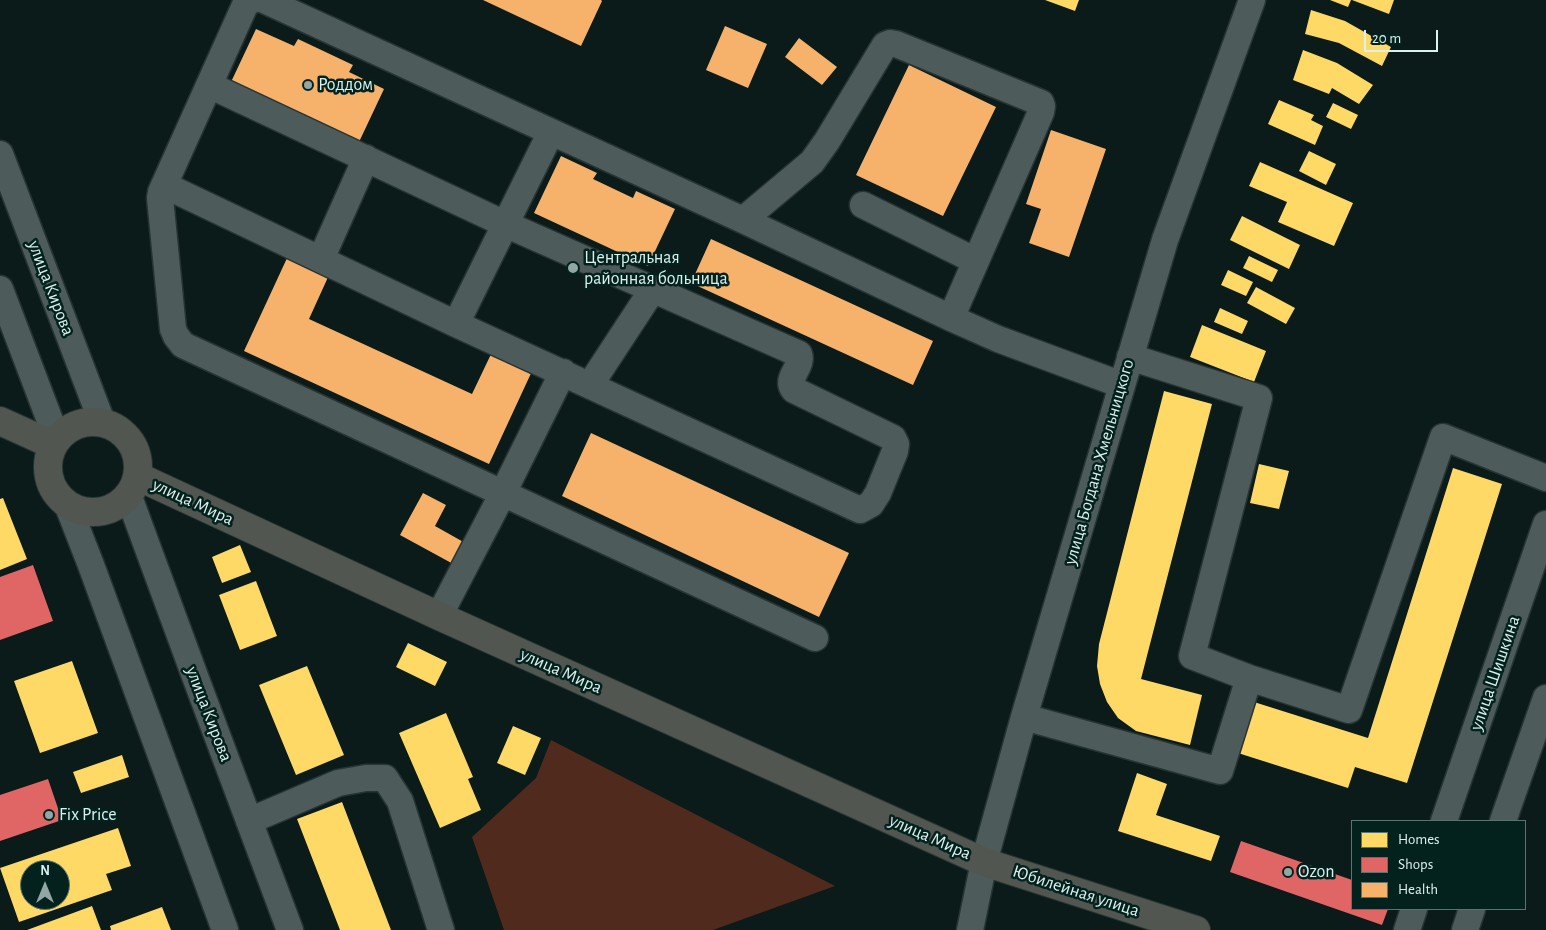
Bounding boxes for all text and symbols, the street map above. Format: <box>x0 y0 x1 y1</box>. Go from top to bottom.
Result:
scale bar <box>1366 20 1440 52</box>
text: 20 m <box>1372 31 1401 46</box>
place label: Роддом <box>318 74 373 96</box>
marker: Роддом <box>302 79 314 91</box>
street label: улица Кирова <box>23 237 79 339</box>
place label: Центральная районная больница <box>584 247 728 290</box>
marker: Центральная районная больница <box>566 261 580 275</box>
street label: улица Богдана Хмельницкого <box>1059 357 1139 567</box>
street label: улица Мира <box>149 474 237 530</box>
street label: улица Шишкина <box>1465 613 1525 733</box>
street label: улица Мира <box>517 643 605 699</box>
street label: улица Кирова <box>181 663 237 765</box>
place label: Fix Price <box>59 804 116 826</box>
marker: Fix Price <box>43 809 55 821</box>
street label: улица Мира <box>886 809 974 865</box>
legend <box>1351 820 1526 910</box>
text: Homes <box>1398 832 1440 847</box>
text: Shops <box>1398 857 1433 872</box>
north arrow <box>20 860 70 910</box>
street label: Юбилейная улица <box>1010 860 1142 922</box>
place label: Ozon <box>1298 861 1335 883</box>
text: N <box>40 864 50 878</box>
marker: Ozon <box>1282 866 1294 878</box>
text: Health <box>1398 882 1438 897</box>

